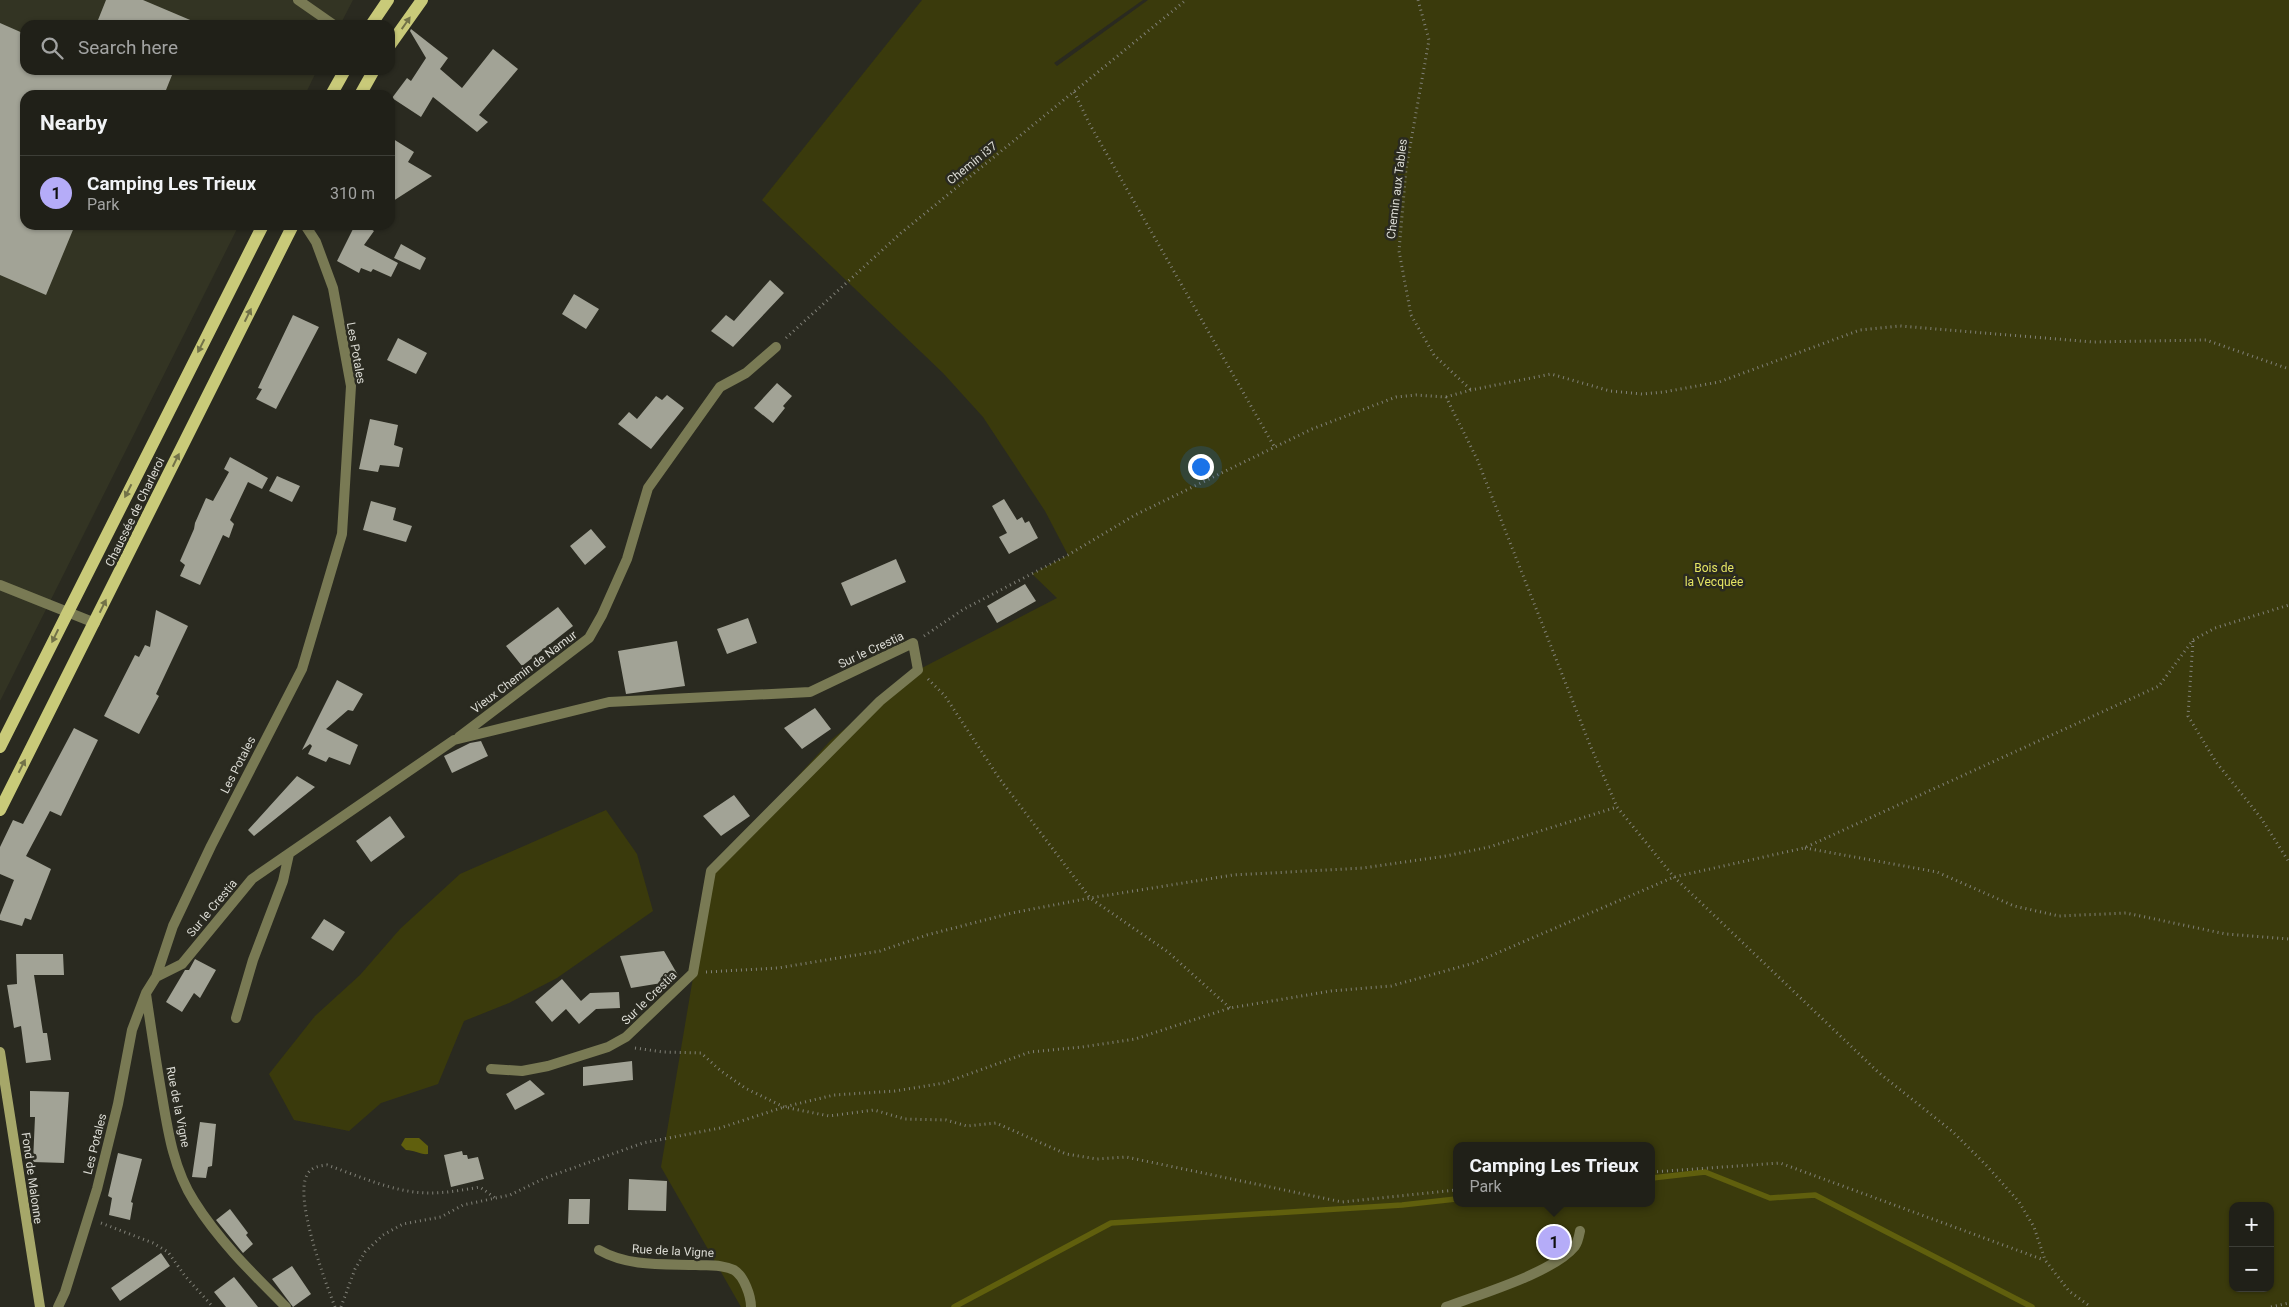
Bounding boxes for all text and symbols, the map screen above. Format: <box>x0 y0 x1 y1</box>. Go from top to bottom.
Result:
one-way arrow <box>401 16 411 29</box>
search box <box>20 20 395 75</box>
icon: search <box>38 34 66 62</box>
text: Search here <box>78 36 178 59</box>
text: Nearby <box>40 111 107 135</box>
street label: Chemin i37 <box>944 138 1000 187</box>
street label: Chemin aux Tables <box>1384 138 1410 240</box>
text: Camping Les Trieux <box>87 172 256 195</box>
text: 1 <box>51 184 61 203</box>
text: 310 m <box>330 184 375 203</box>
text: Park <box>87 195 119 214</box>
one-way arrow <box>244 308 252 322</box>
street label: Les Potales <box>344 321 368 385</box>
one-way arrow <box>197 339 205 354</box>
one-way arrow <box>172 453 180 467</box>
your location <box>1188 454 1214 480</box>
street label: Chaussée de Charleroi <box>102 455 168 569</box>
one-way arrow <box>124 484 132 499</box>
park label: Bois de la Vecquée <box>1685 561 1743 589</box>
one-way arrow <box>99 599 107 613</box>
street label: Vieux Chemin de Namur <box>468 628 580 716</box>
one-way arrow <box>51 629 59 644</box>
street label: Sur le Crestia <box>836 629 906 671</box>
street label: Les Potales <box>218 734 258 796</box>
one-way arrow <box>18 759 26 774</box>
street label: Sur le Crestia <box>184 876 240 940</box>
street label: Sur le Crestia <box>619 968 679 1028</box>
street label: Rue de la Vigne <box>163 1065 193 1149</box>
street label: Les Potales <box>81 1112 109 1176</box>
street label: Fond de Malonne <box>19 1131 45 1225</box>
popup <box>1453 1142 1655 1207</box>
text: Camping Les Trieux <box>1469 1154 1639 1177</box>
text: Park <box>1469 1177 1502 1196</box>
map controls <box>2229 1202 2274 1292</box>
button: + <box>2229 1202 2274 1247</box>
pin: 1 <box>1538 1223 1570 1261</box>
street label: Rue de la Vigne <box>632 1242 714 1260</box>
button: − <box>2229 1247 2274 1292</box>

